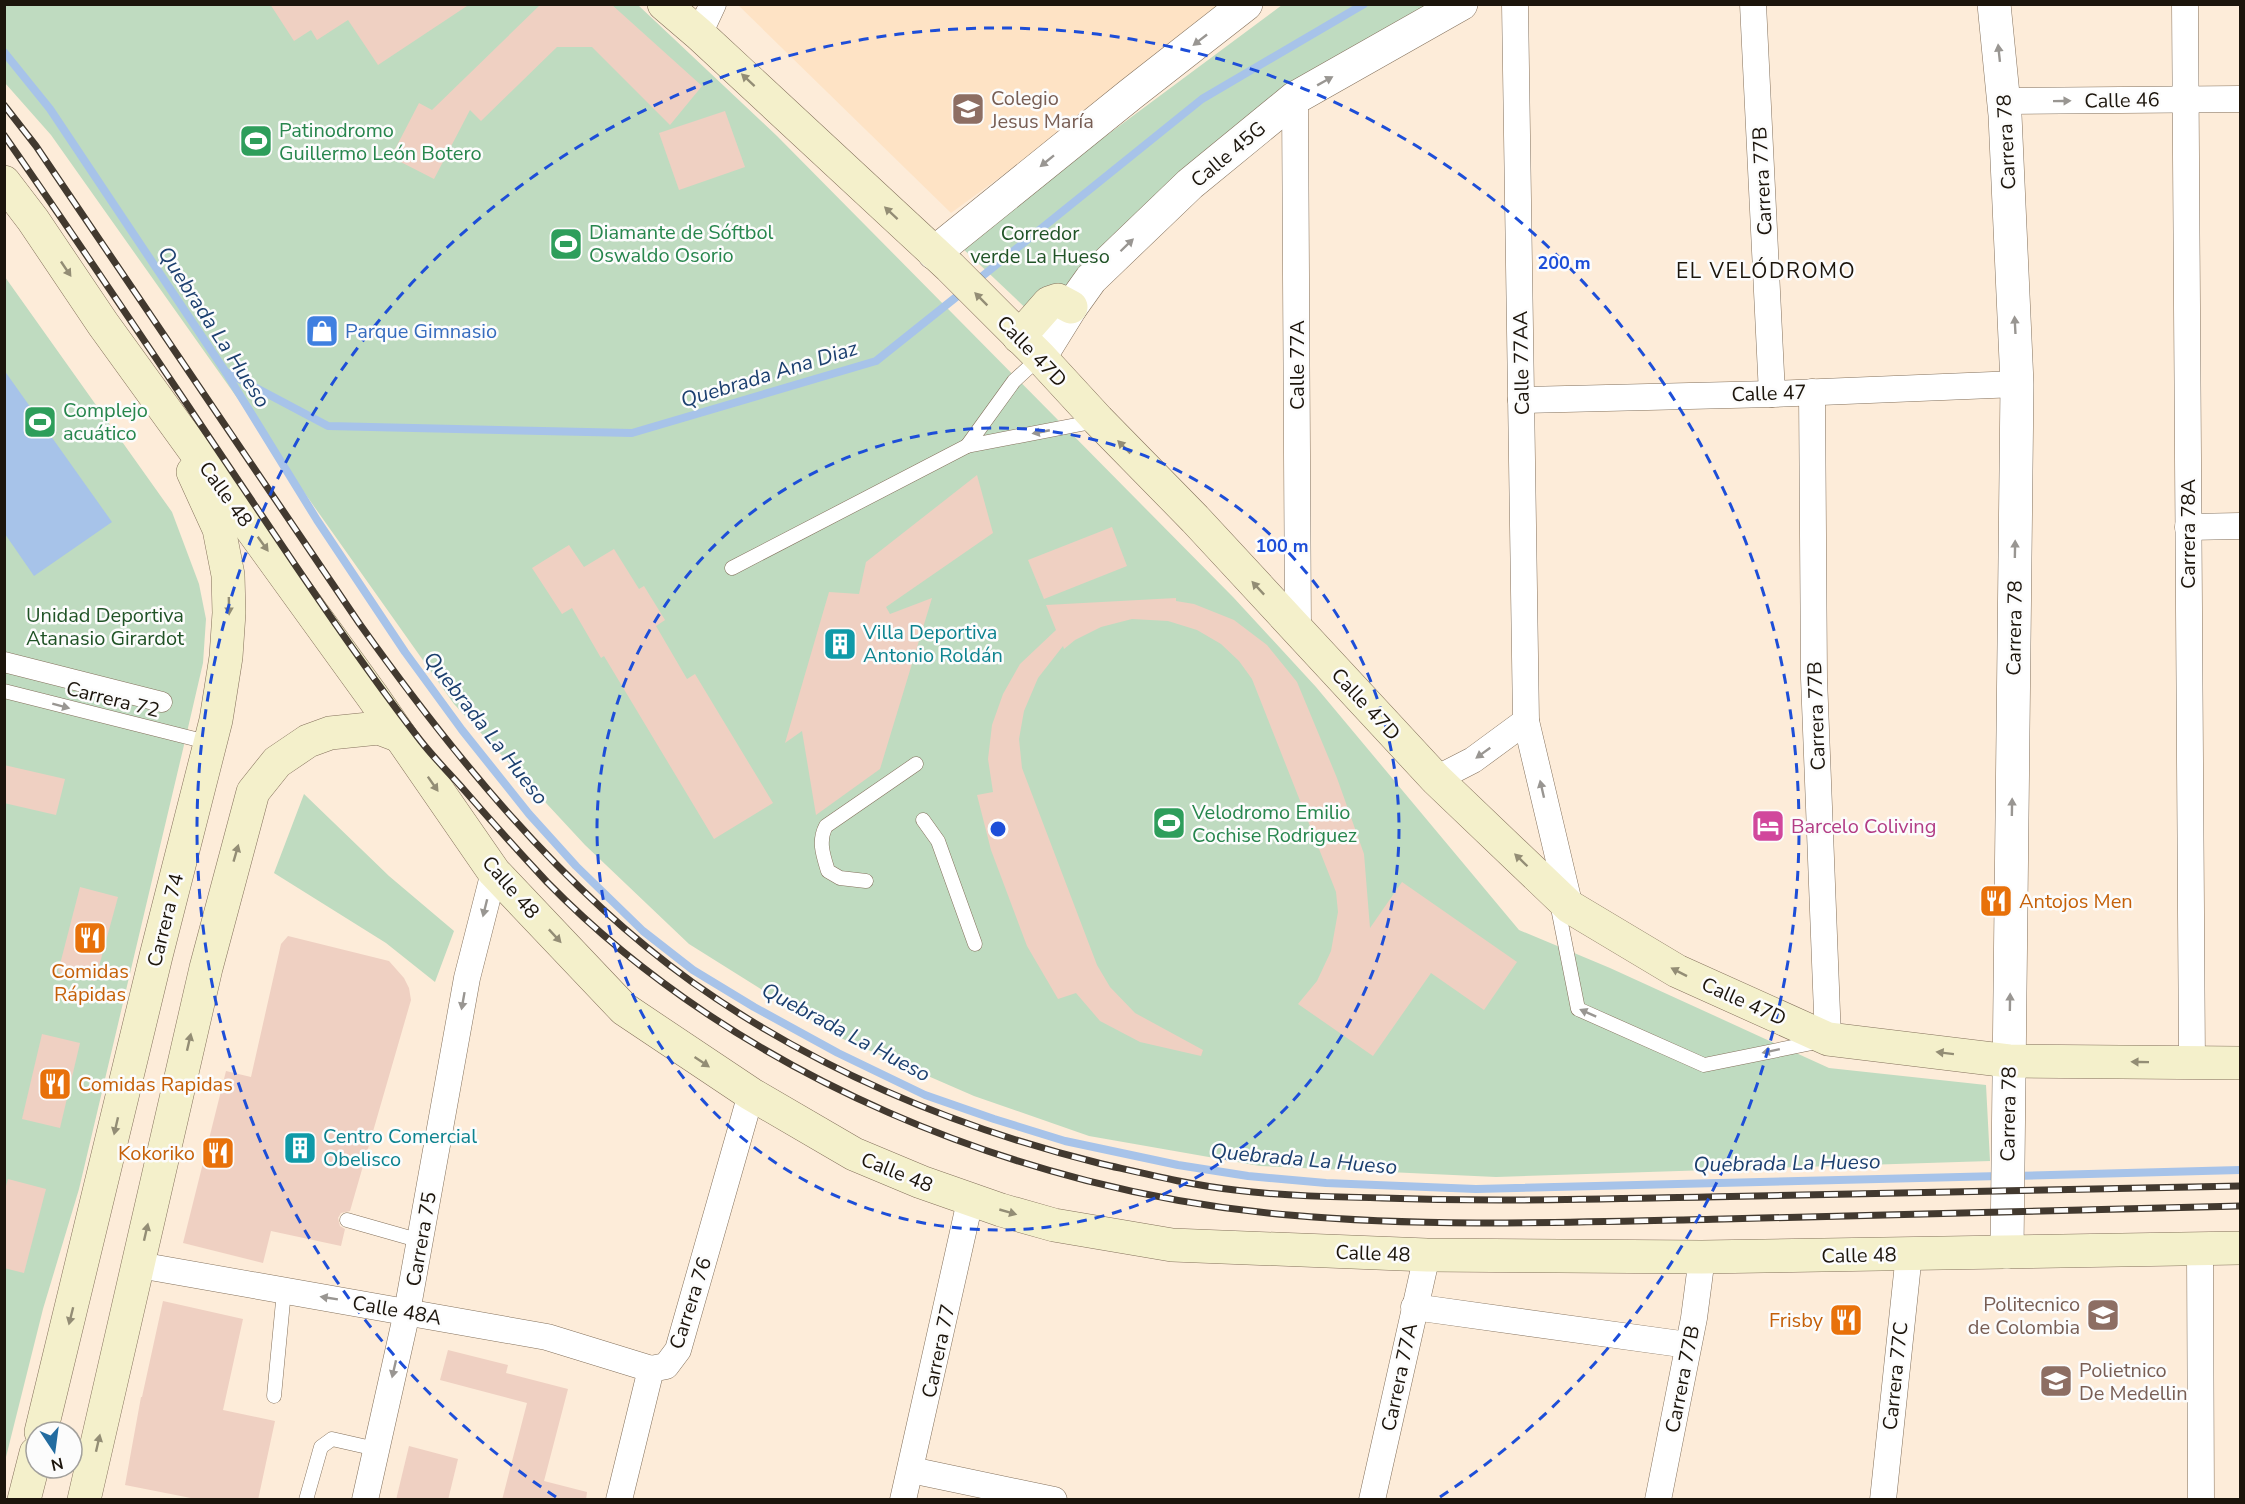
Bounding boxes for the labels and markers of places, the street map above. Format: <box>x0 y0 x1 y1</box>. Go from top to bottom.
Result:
place label: Colegio Jesus María <box>990 85 1094 135</box>
school or university icon: Colegio Jesus María <box>950 91 986 127</box>
place label: Patinodromo Guillermo León Botero <box>279 117 482 167</box>
sports icon: Patinodromo Guillermo León Botero <box>238 123 274 159</box>
place label: Diamante de Sóftbol Oswaldo Osorio <box>589 219 774 269</box>
sports icon: Diamante de Sóftbol Oswaldo Osorio <box>548 226 584 262</box>
shop icon: Parque Gimnasio <box>304 313 340 349</box>
place label: Parque Gimnasio <box>345 318 497 345</box>
place label: Complejo acuático <box>63 397 148 447</box>
sports icon: Complejo acuático <box>22 404 58 440</box>
place label: Villa Deportiva Antonio Roldán <box>862 619 1003 669</box>
building icon: Villa Deportiva Antonio Roldán <box>822 626 858 662</box>
place label: Velodromo Emilio Cochise Rodriguez <box>1191 799 1357 849</box>
sports icon: Velodromo Emilio Cochise Rodriguez <box>1151 805 1187 841</box>
hotel icon: Barcelo Coliving <box>1750 808 1786 844</box>
place label: Barcelo Coliving <box>1791 813 1936 840</box>
centre of rings <box>988 819 1008 839</box>
restaurant icon: Antojos Men <box>1978 883 2014 919</box>
place label: Antojos Men <box>2019 888 2133 915</box>
restaurant icon: Comidas Rápidas <box>72 920 108 956</box>
place label: Comidas Rápidas <box>51 958 129 1008</box>
restaurant icon: Comidas Rapidas <box>37 1066 73 1102</box>
place label: Comidas Rapidas <box>78 1071 233 1098</box>
place label: Centro Comercial Obelisco <box>323 1123 477 1173</box>
building icon: Centro Comercial Obelisco <box>282 1130 318 1166</box>
restaurant icon: Kokoriko <box>200 1135 236 1171</box>
place label: Kokoriko <box>118 1140 195 1167</box>
place label: Politecnico de Colombia <box>1968 1291 2080 1341</box>
school or university icon: Politecnico de Colombia <box>2085 1297 2121 1333</box>
restaurant icon: Frisby <box>1828 1302 1864 1338</box>
place label: Frisby <box>1769 1307 1824 1334</box>
place label: Polietnico De Medellin <box>2079 1357 2188 1407</box>
school or university icon: Polietnico De Medellin <box>2038 1363 2074 1399</box>

